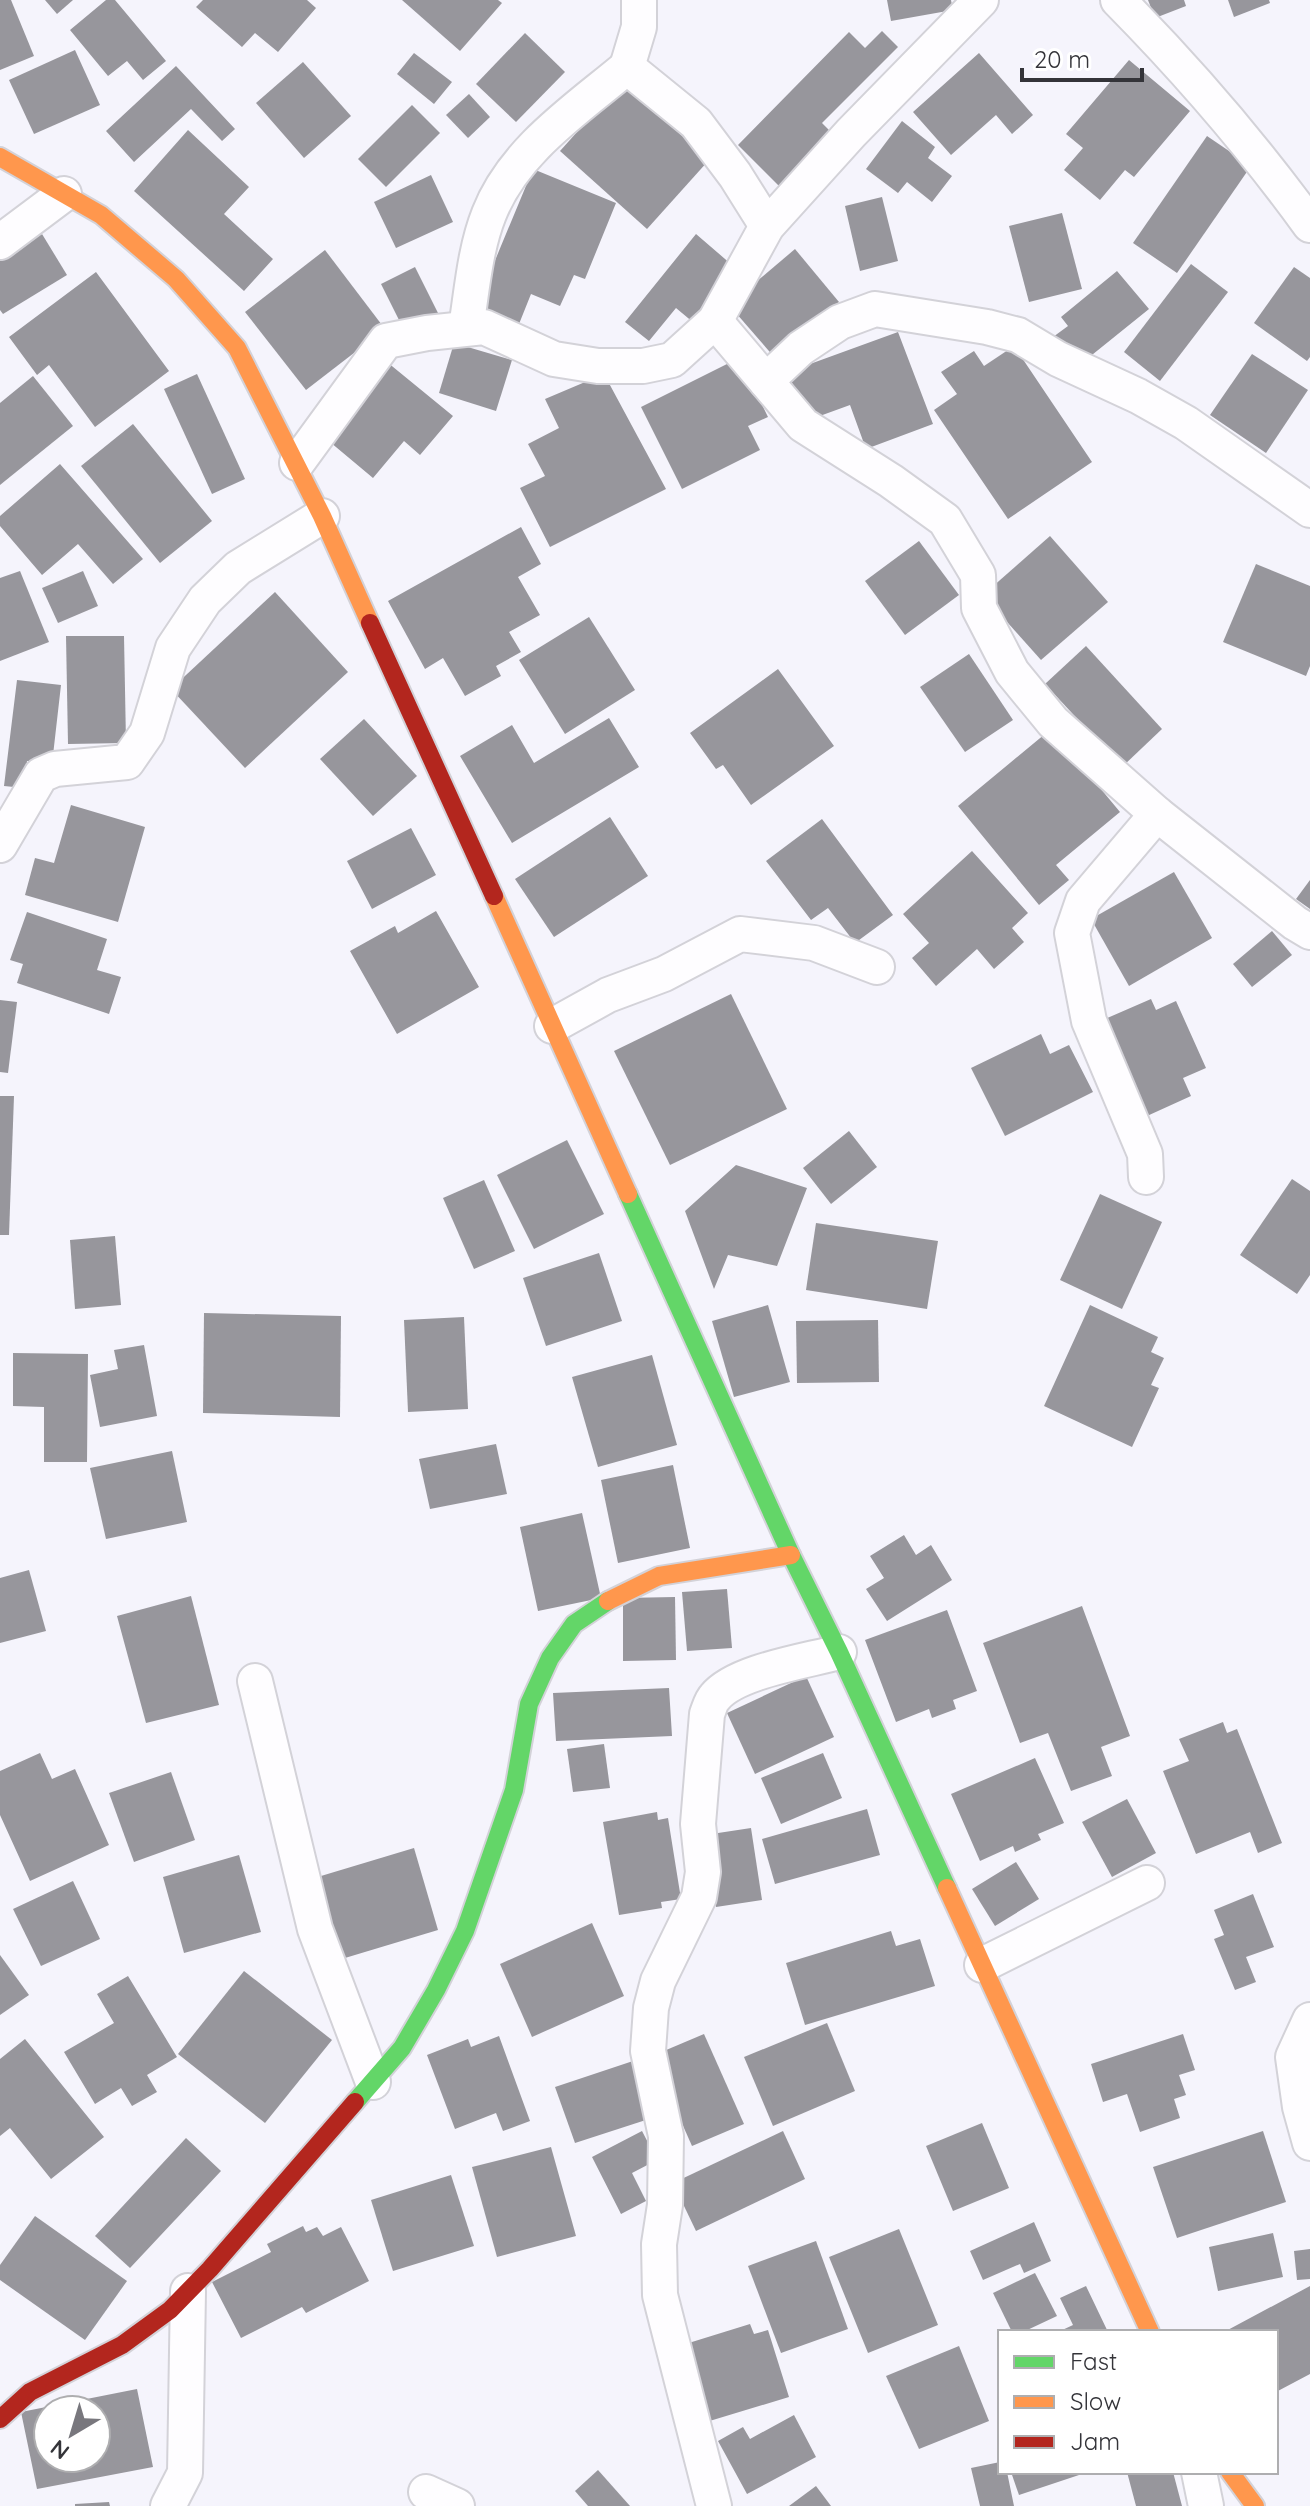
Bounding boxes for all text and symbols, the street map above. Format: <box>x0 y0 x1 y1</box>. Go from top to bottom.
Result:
scale bar <box>1022 32 1142 82</box>
text: 20 m <box>1034 44 1090 74</box>
legend <box>998 2330 1278 2474</box>
text: Fast <box>1070 2346 1117 2376</box>
text: Slow <box>1070 2386 1121 2416</box>
north arrow <box>32 2394 112 2474</box>
text: Jam <box>1070 2426 1120 2456</box>
text: N <box>45 2434 75 2466</box>

